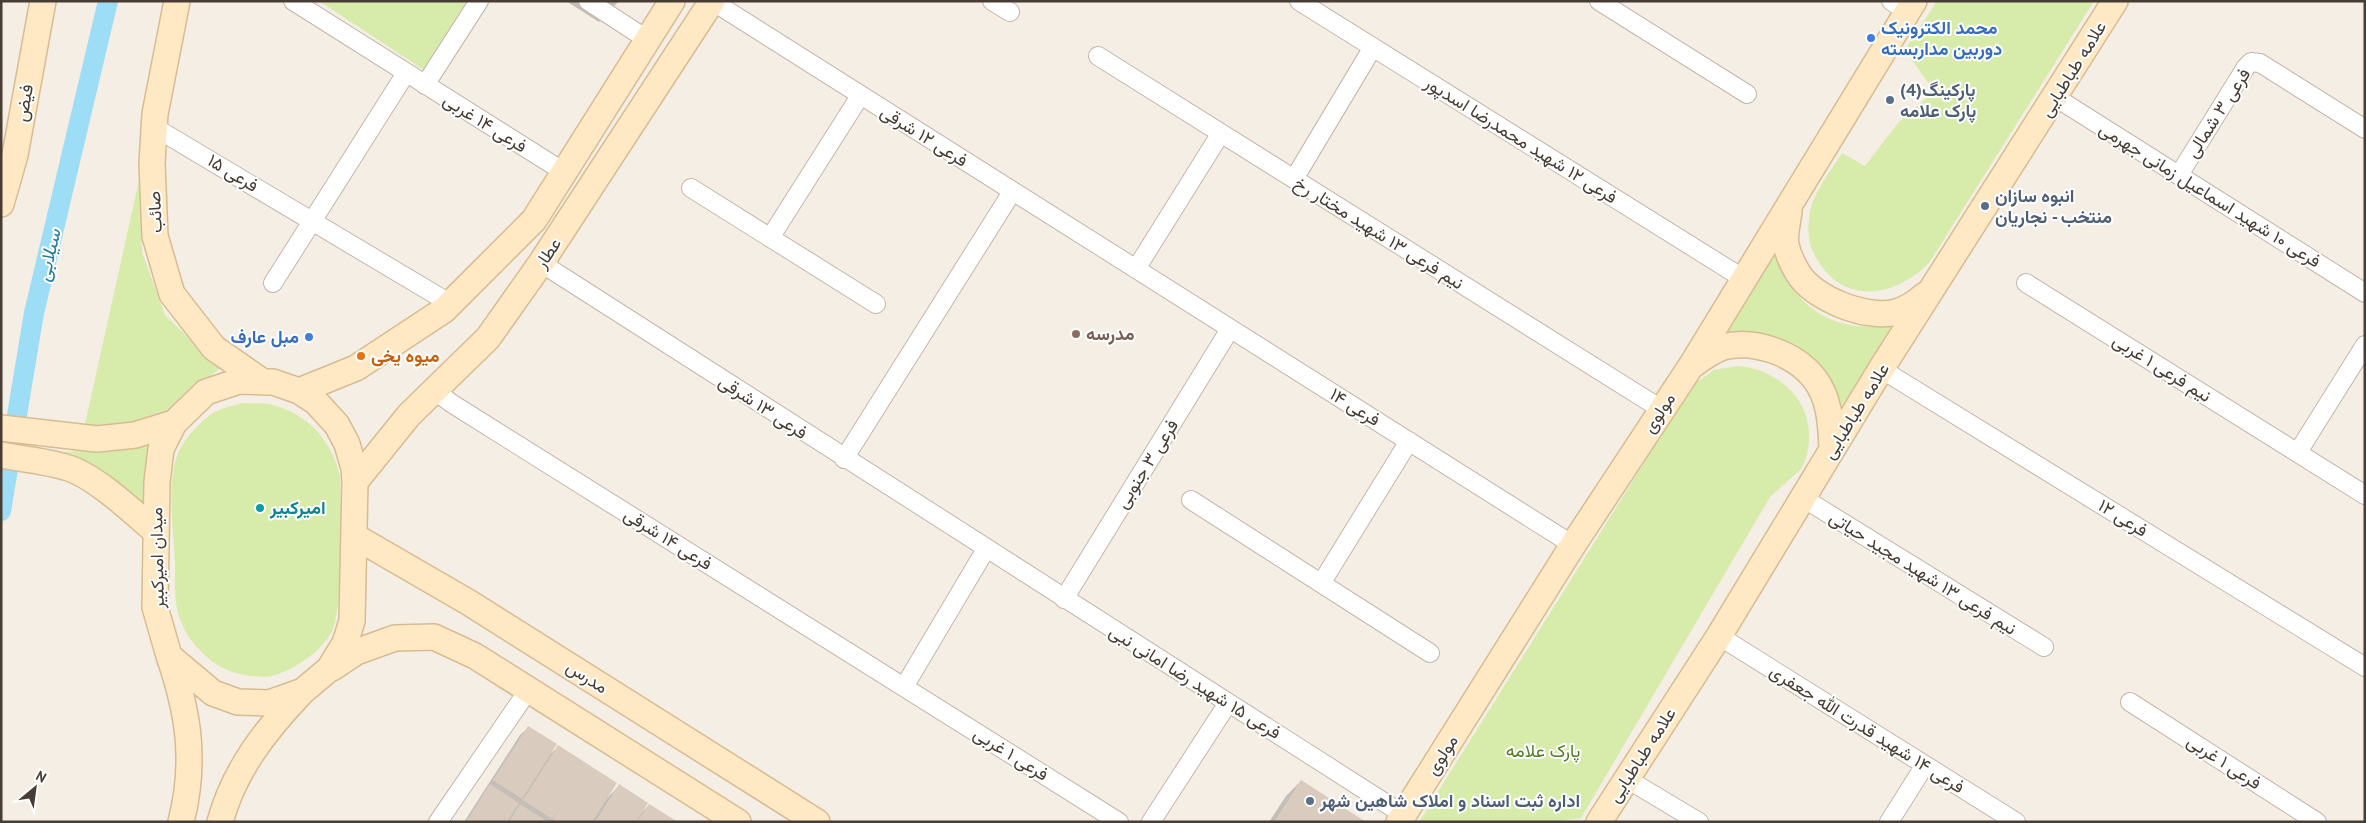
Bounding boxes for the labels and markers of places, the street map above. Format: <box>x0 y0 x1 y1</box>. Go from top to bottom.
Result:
place label: محمد الکترونیک دوربین مداربسته <box>1881 16 2002 60</box>
marker: محمد الکترونیک دوربین مداربسته <box>1865 32 1877 44</box>
place label: پارکینگ(4) پارک علامه <box>1900 78 1976 123</box>
marker: پارکینگ(4) پارک علامه <box>1884 94 1896 106</box>
place label: انبوه سازان منتخب - نجاریان <box>1995 184 2112 228</box>
marker: انبوه سازان منتخب - نجاریان <box>1979 200 1991 212</box>
place label: مدرسه <box>1086 322 1135 345</box>
place label: مبل عارف <box>230 325 299 348</box>
marker: مدرسه <box>1070 328 1082 340</box>
marker: مبل عارف <box>303 331 315 343</box>
place label: میوه یخی <box>371 344 440 367</box>
marker: میوه یخی <box>355 350 367 362</box>
place label: امیرکبیر <box>269 496 326 519</box>
marker: امیرکبیر <box>254 502 266 514</box>
place label: اداره ثبت اسناد و املاک شاهین شهر <box>1319 789 1580 812</box>
marker: اداره ثبت اسناد و املاک شاهین شهر <box>1304 795 1316 807</box>

